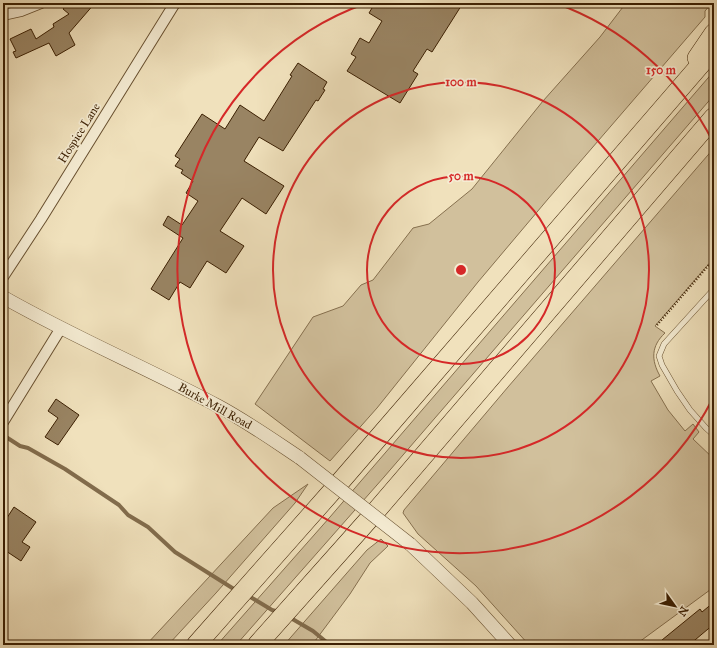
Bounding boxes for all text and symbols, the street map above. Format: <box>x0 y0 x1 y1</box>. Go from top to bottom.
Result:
text: 150 m <box>646 63 677 77</box>
text: 100 m <box>445 75 478 89</box>
street label: Hospice Lane <box>55 100 103 166</box>
text: 50 m <box>448 169 475 183</box>
centre of rings <box>454 263 468 277</box>
street label: Burke Mill Road <box>176 380 254 432</box>
north arrow <box>655 586 695 626</box>
text: N <box>675 604 691 619</box>

